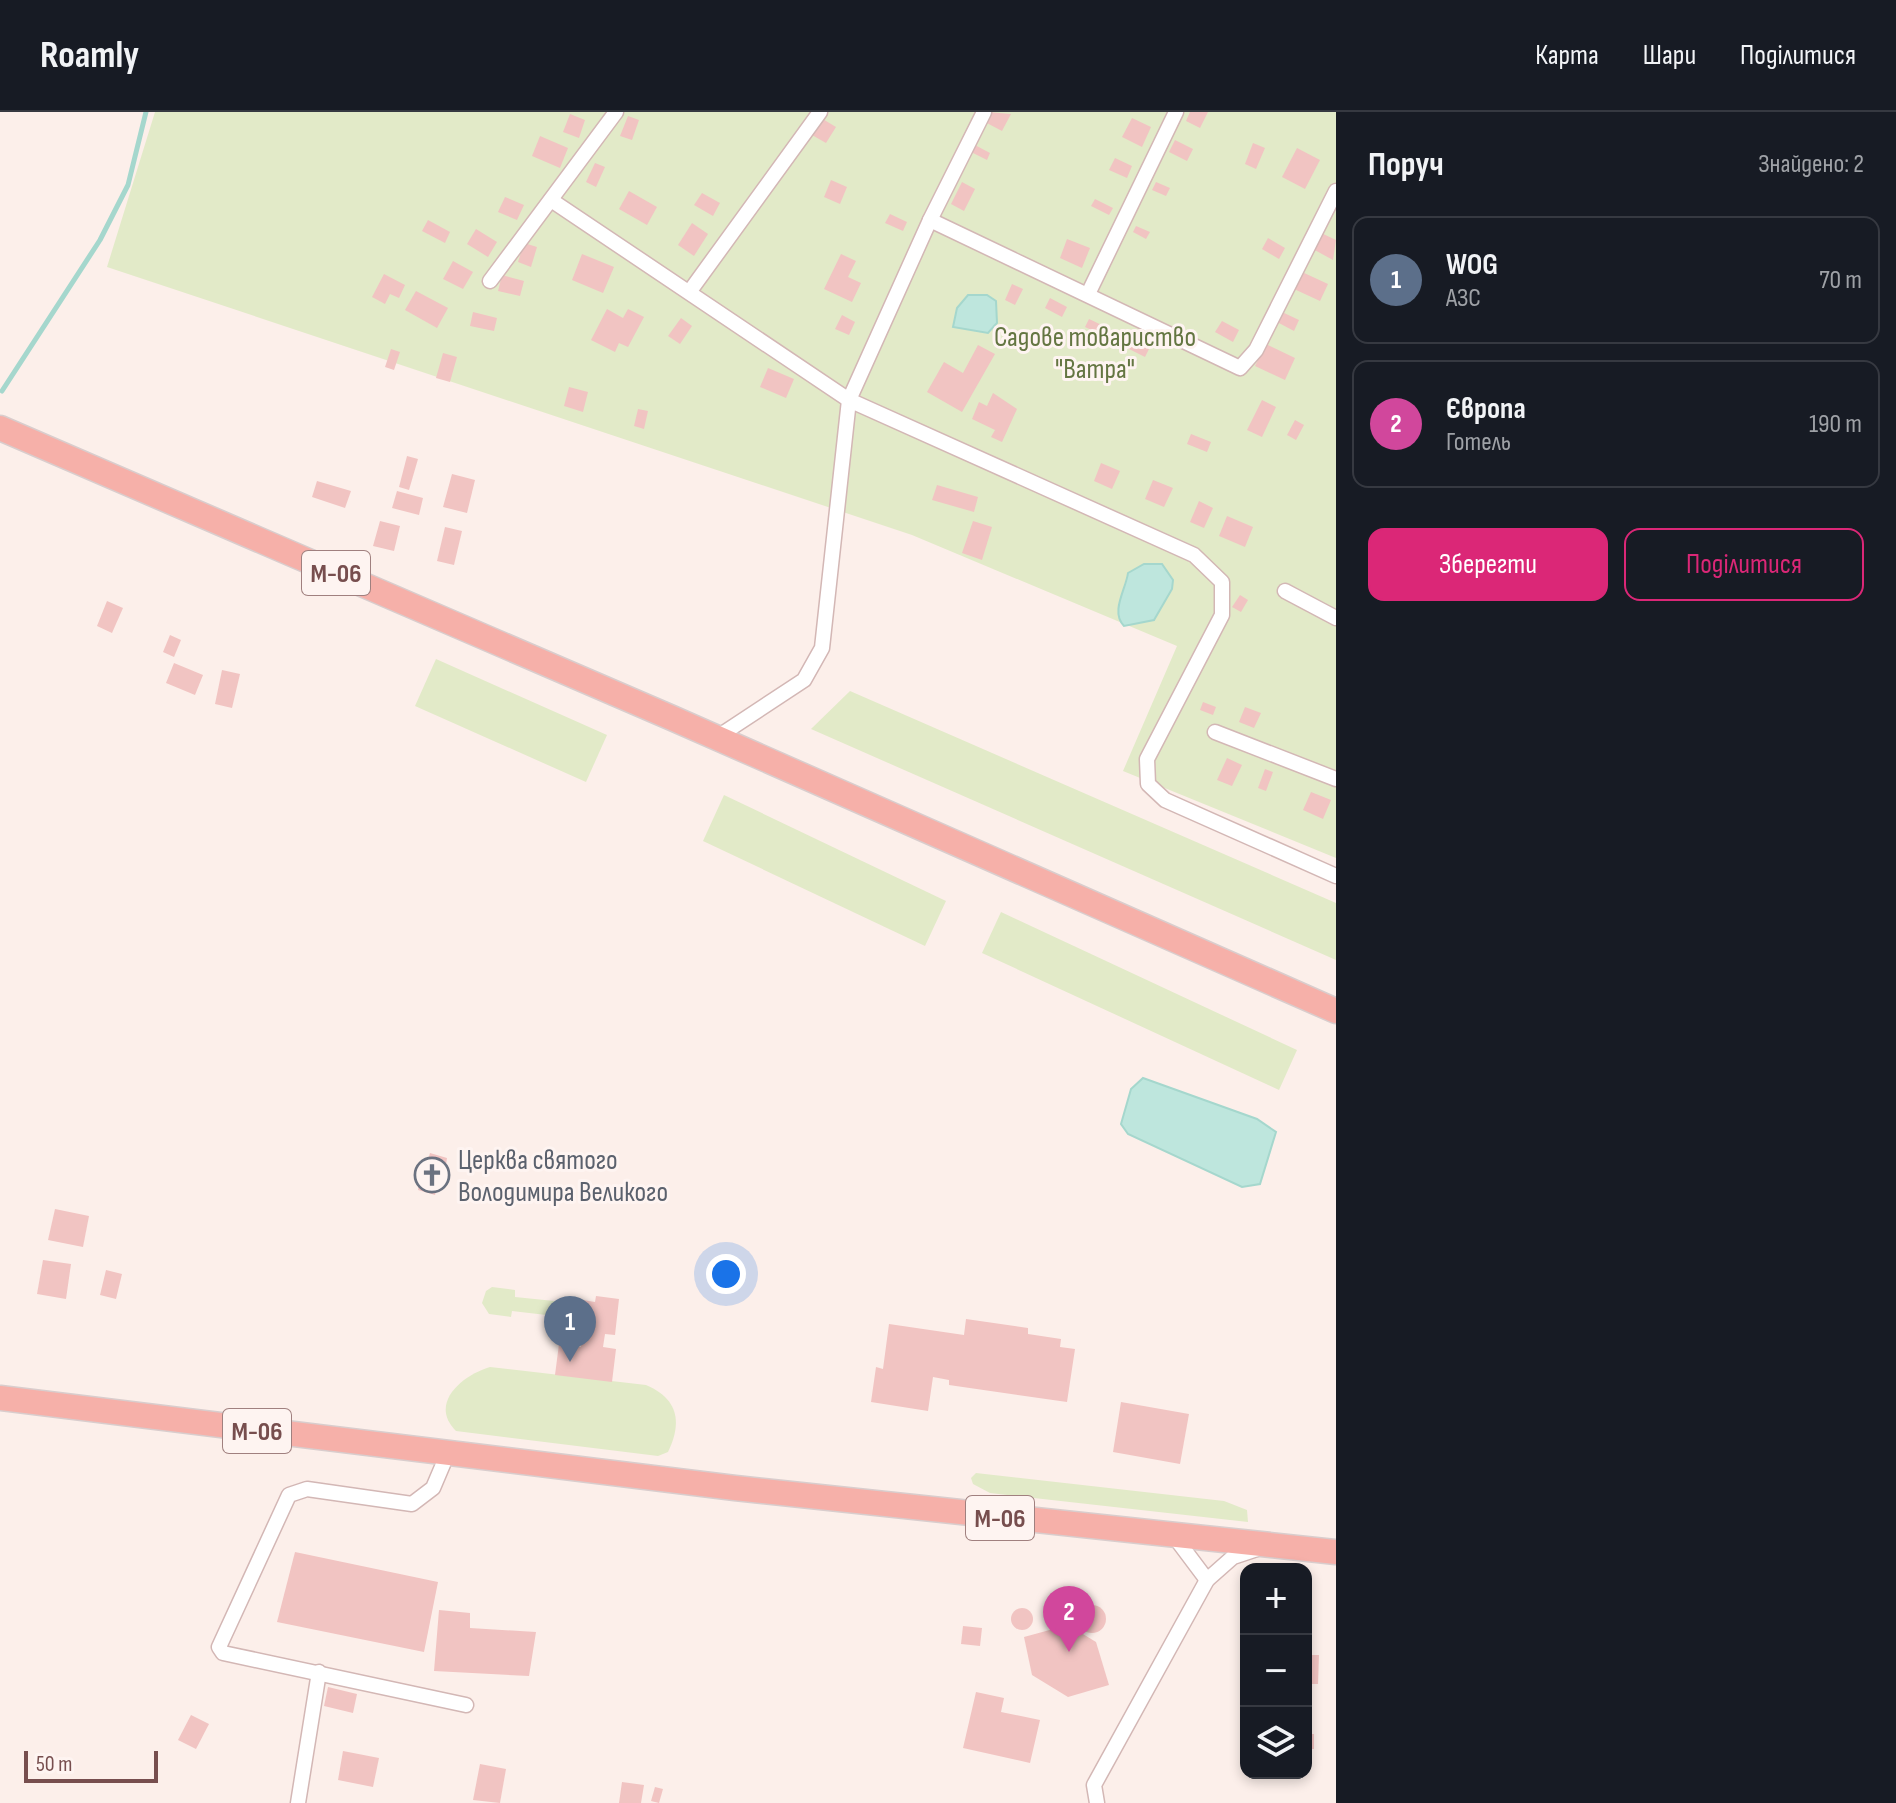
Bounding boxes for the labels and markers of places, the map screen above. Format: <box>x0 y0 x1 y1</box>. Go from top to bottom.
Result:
place label: Церква святого Володимира Великого <box>458 1144 668 1209</box>
church icon: Церква святого Володимира Великого <box>413 1156 451 1194</box>
pin: 1 <box>544 1296 596 1362</box>
pin: 2 <box>1043 1586 1095 1652</box>

